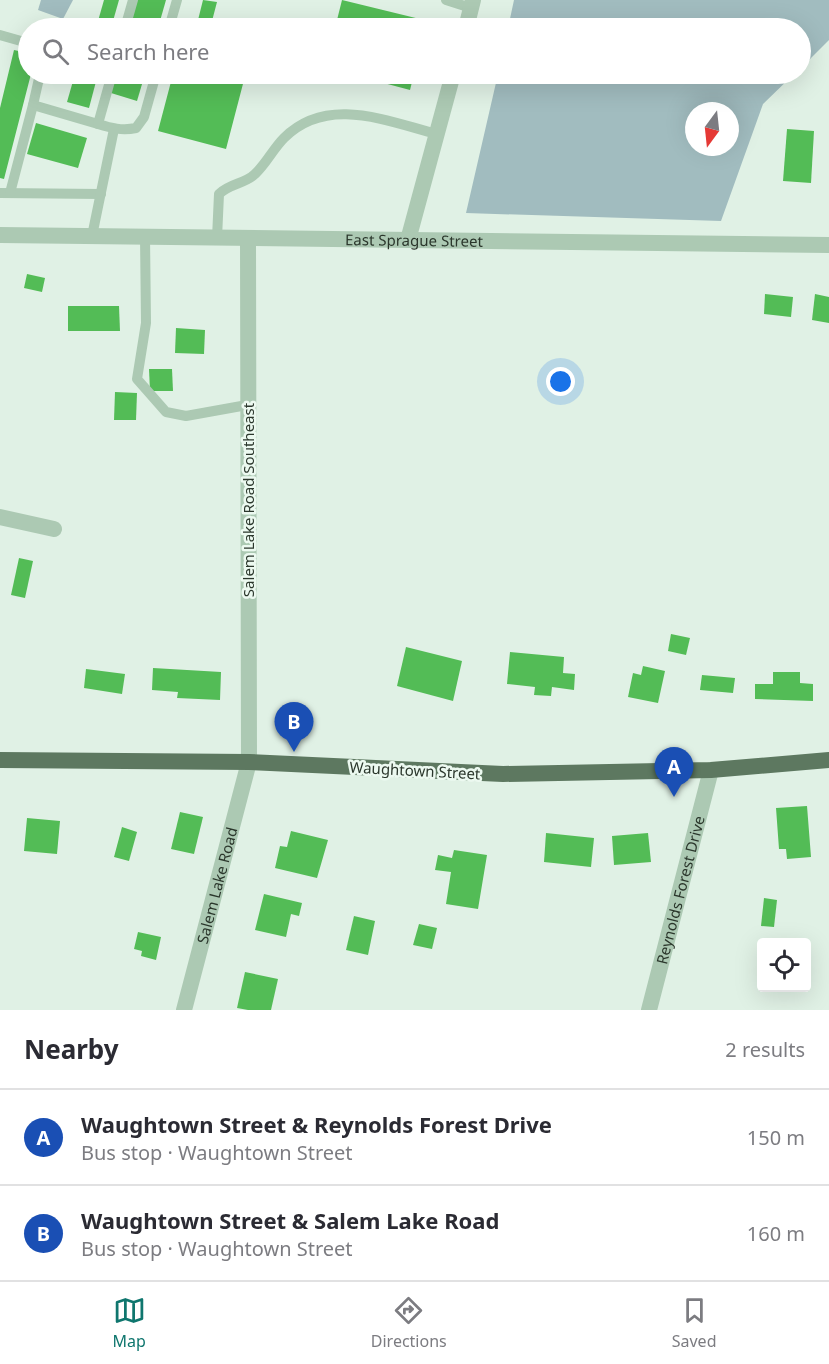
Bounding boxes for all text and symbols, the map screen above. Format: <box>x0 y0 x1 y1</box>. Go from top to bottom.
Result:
search box <box>18 18 811 84</box>
icon: search <box>39 35 72 68</box>
text: Search here <box>87 36 209 66</box>
north arrow <box>685 102 739 156</box>
street label: East Sprague Street <box>345 229 484 251</box>
your location <box>546 367 575 396</box>
street label: Salem Lake Road Southeast <box>238 402 258 597</box>
pin: B <box>274 702 314 752</box>
pin: A <box>654 748 694 797</box>
street label: Waughtown Street <box>349 757 481 783</box>
street label: Reynolds Forest Drive <box>651 814 709 966</box>
street label: Salem Lake Road <box>192 825 242 946</box>
map controls <box>757 938 811 992</box>
button: locate <box>757 938 811 992</box>
text: Nearby <box>24 1031 119 1067</box>
text: 2 results <box>725 1036 805 1063</box>
text: Waughtown Street & Reynolds Forest Drive <box>81 1109 552 1139</box>
text: A <box>37 1124 50 1151</box>
text: 150 m <box>747 1124 805 1151</box>
text: Bus stop · Waughtown Street <box>81 1139 353 1166</box>
text: Waughtown Street & Salem Lake Road <box>81 1205 499 1235</box>
text: B <box>37 1220 50 1247</box>
text: 160 m <box>747 1220 805 1247</box>
text: Bus stop · Waughtown Street <box>81 1235 353 1262</box>
tab: Map <box>112 1294 146 1352</box>
tab: Directions <box>371 1294 447 1352</box>
tab: Saved <box>672 1294 716 1352</box>

